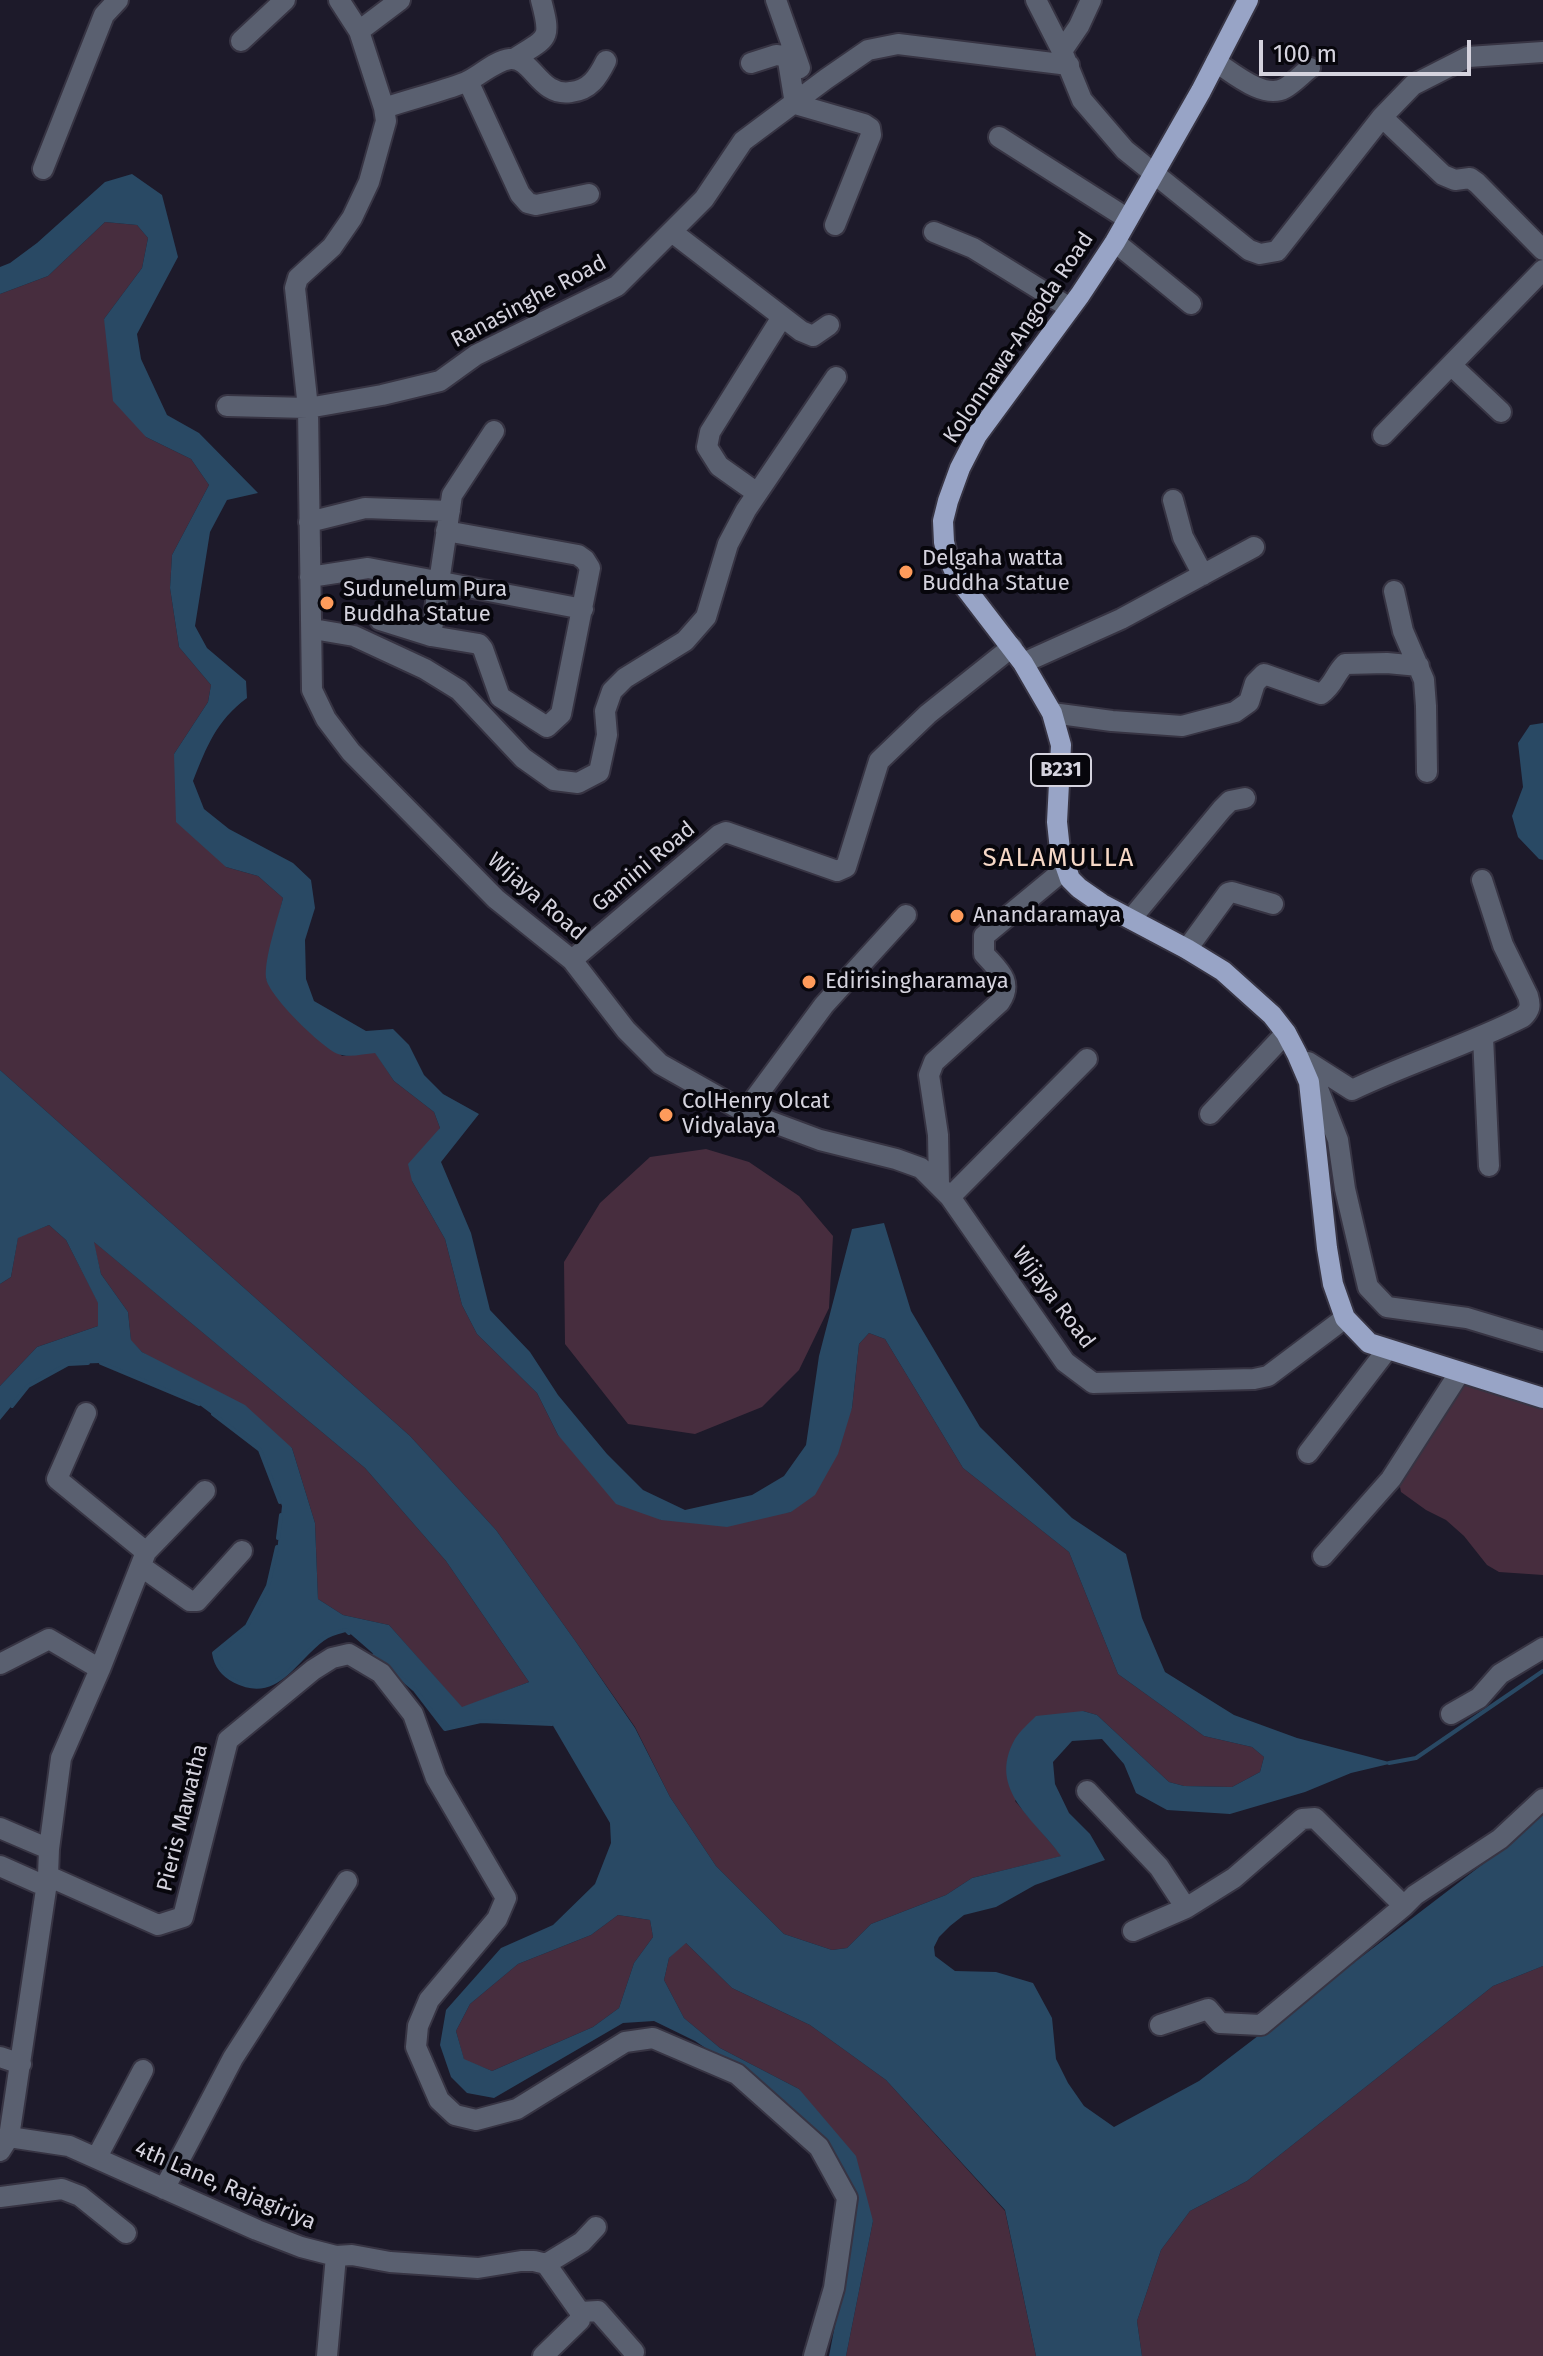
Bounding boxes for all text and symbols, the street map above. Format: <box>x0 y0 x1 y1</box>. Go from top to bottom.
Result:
scale bar <box>1263 24 1475 74</box>
text: 100 m <box>1273 40 1337 68</box>
street label: Kolonnawa-Angoda Road <box>938 227 1100 449</box>
street label: Ranasinghe Road <box>447 250 611 354</box>
place label: Delgaha watta Buddha Statue <box>922 546 1070 598</box>
marker: Delgaha watta Buddha Statue <box>897 563 915 581</box>
place label: Sudunelum Pura Buddha Statue <box>343 577 507 628</box>
marker: Sudunelum Pura Buddha Statue <box>318 594 336 612</box>
road number: B231 <box>1031 754 1091 786</box>
street label: Gamini Road <box>587 816 701 918</box>
district label: SALAMULLA <box>982 843 1136 875</box>
street label: Wijaya Road <box>482 847 590 947</box>
place label: Anandaramaya <box>973 903 1121 929</box>
marker: Anandaramaya <box>948 907 966 925</box>
place label: Edirisingharamaya <box>825 969 1009 995</box>
marker: Edirisingharamaya <box>800 973 818 991</box>
place label: ColHenry Olcat Vidyalaya <box>682 1089 830 1140</box>
marker: ColHenry Olcat Vidyalaya <box>657 1106 675 1124</box>
street label: Wijaya Road <box>1006 1242 1100 1354</box>
street label: Pieris Mawatha <box>152 1742 214 1894</box>
street label: 4th Lane, Rajagiriya <box>130 2136 320 2236</box>

